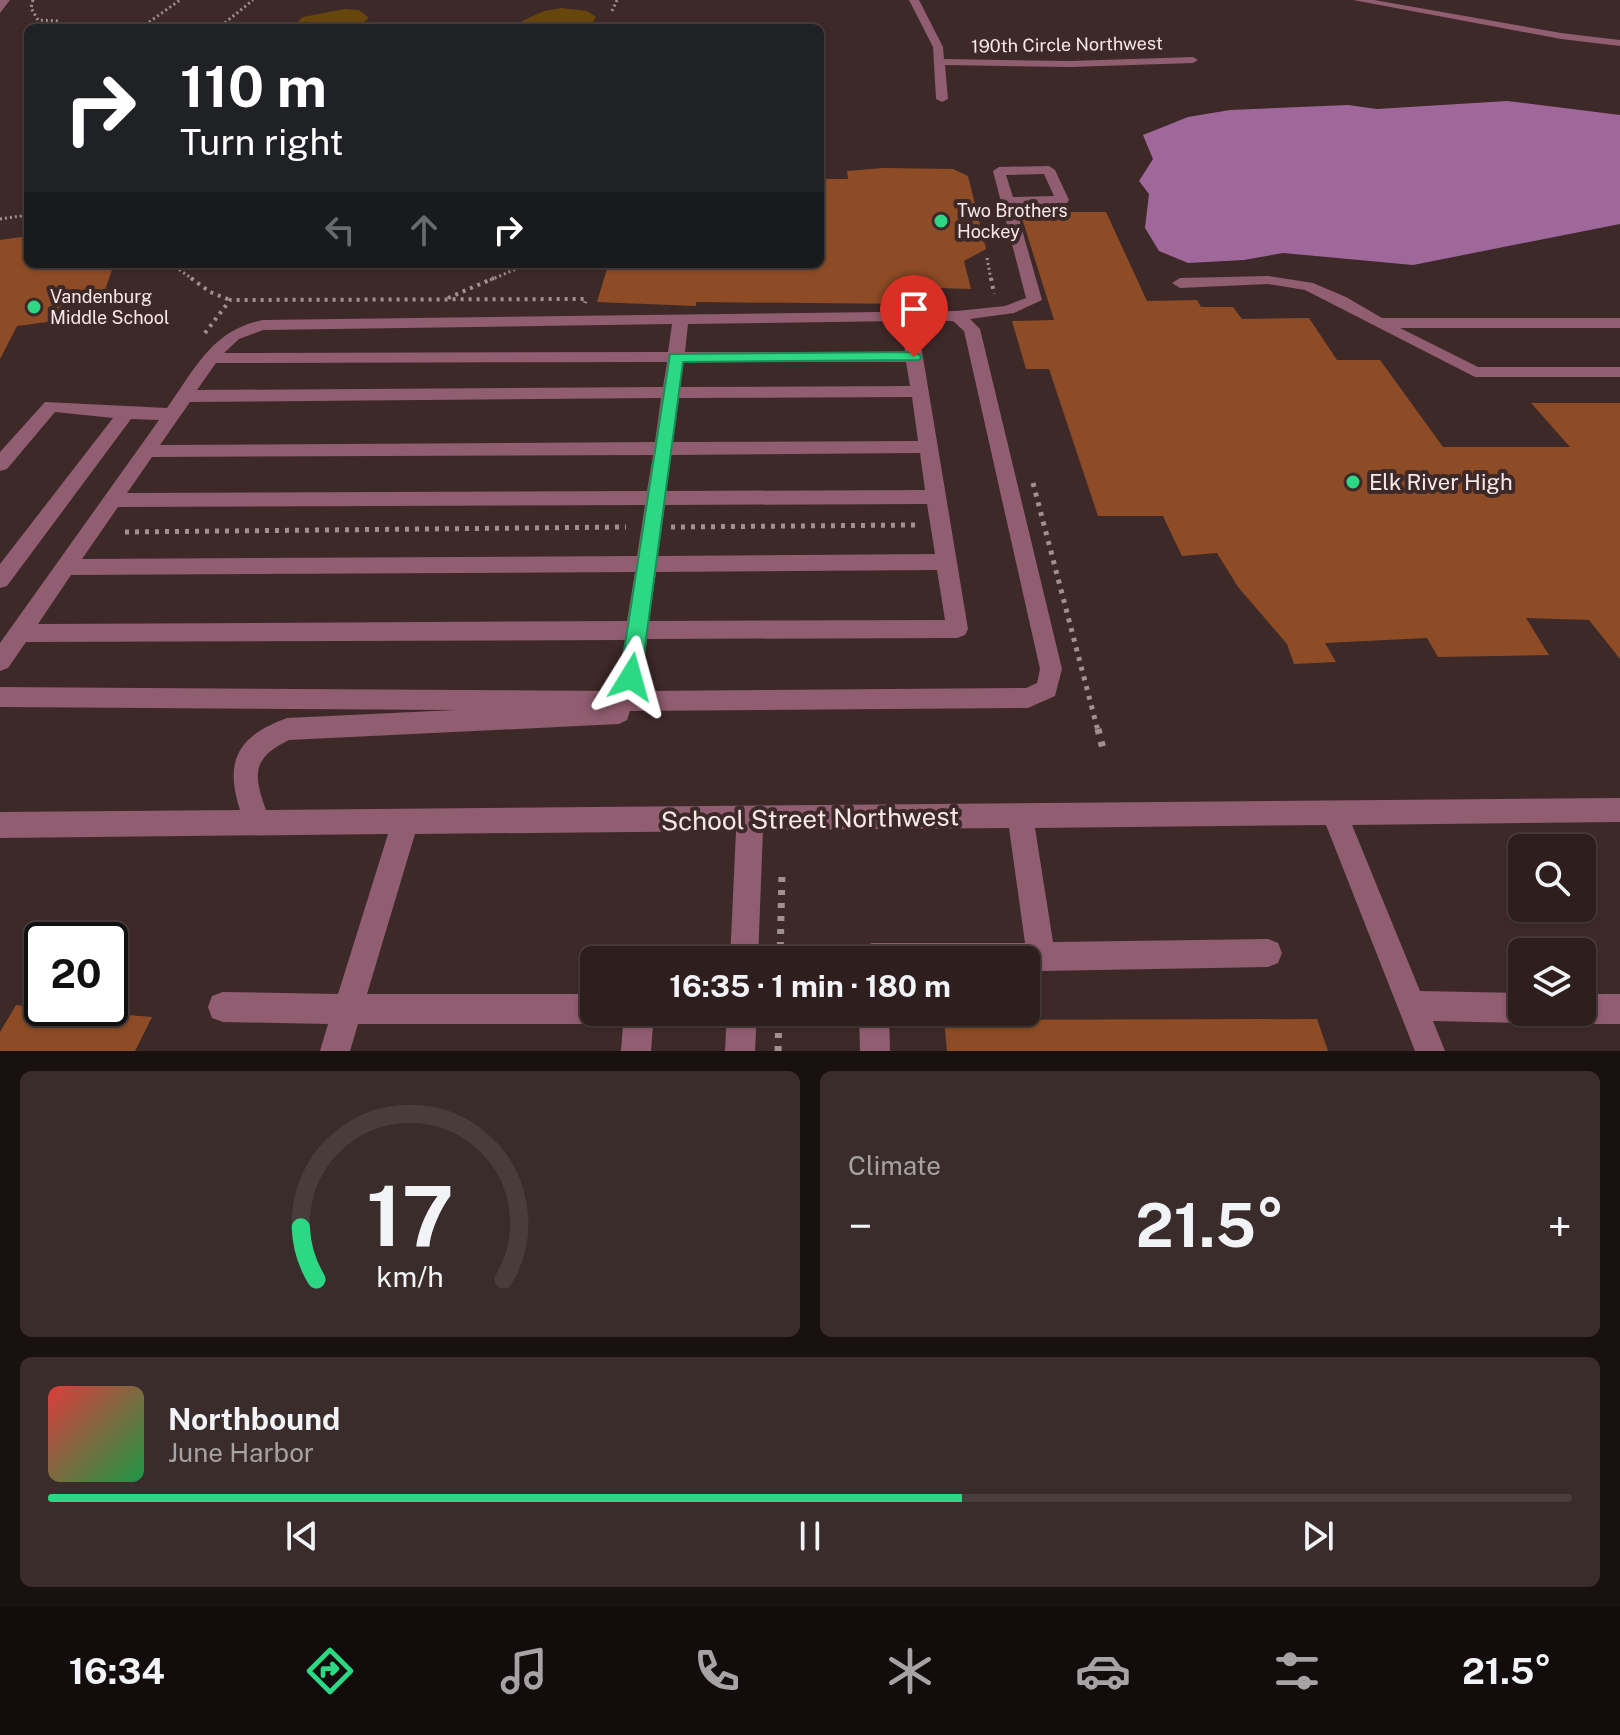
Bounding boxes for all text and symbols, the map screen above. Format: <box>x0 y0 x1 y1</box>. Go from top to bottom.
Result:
street label: 190th Circle Northwest <box>971 32 1163 57</box>
text: 110 m <box>180 54 327 120</box>
icon: right <box>48 56 152 160</box>
text: Turn right <box>180 121 343 163</box>
place label: Two Brothers Hockey <box>957 200 1068 242</box>
icon: left <box>318 208 362 252</box>
icon: ahead <box>402 208 446 252</box>
icon: right <box>486 208 530 252</box>
marker: Two Brothers Hockey <box>932 212 950 230</box>
pin <box>880 275 948 357</box>
place label: Vandenburg Middle School <box>50 286 169 328</box>
icon: arrive <box>892 287 936 331</box>
marker: Vandenburg Middle School <box>25 298 43 316</box>
place label: Elk River High <box>1369 469 1513 495</box>
marker: Elk River High <box>1344 473 1362 491</box>
position arrow <box>589 635 673 719</box>
street label: School Street Northwest <box>661 800 959 837</box>
map controls <box>1508 834 1596 1026</box>
button: search <box>1508 834 1596 922</box>
speed limit sign: 20 <box>24 922 128 1026</box>
button: layers <box>1508 938 1596 1026</box>
text: 16:35 · 1 min · 180 m <box>669 968 951 1004</box>
text: Climate <box>848 1150 941 1181</box>
text: 17 <box>366 1167 454 1265</box>
text: 21.5° <box>1136 1190 1284 1261</box>
text: − <box>848 1200 872 1252</box>
text: + <box>1548 1200 1572 1252</box>
text: km/h <box>376 1260 444 1293</box>
text: Northbound <box>168 1401 340 1437</box>
text: June Harbor <box>168 1437 314 1468</box>
icon: previous <box>280 1514 324 1558</box>
icon: pause <box>788 1514 832 1558</box>
icon: next <box>1296 1514 1340 1558</box>
icon: directions <box>302 1643 358 1699</box>
icon: music <box>496 1643 552 1699</box>
icon: phone <box>689 1643 745 1699</box>
icon: climate <box>882 1643 938 1699</box>
icon: car <box>1075 1643 1131 1699</box>
icon: filters <box>1269 1643 1325 1699</box>
text: 16:34 <box>69 1650 165 1692</box>
text: 21.5° <box>1462 1650 1551 1692</box>

